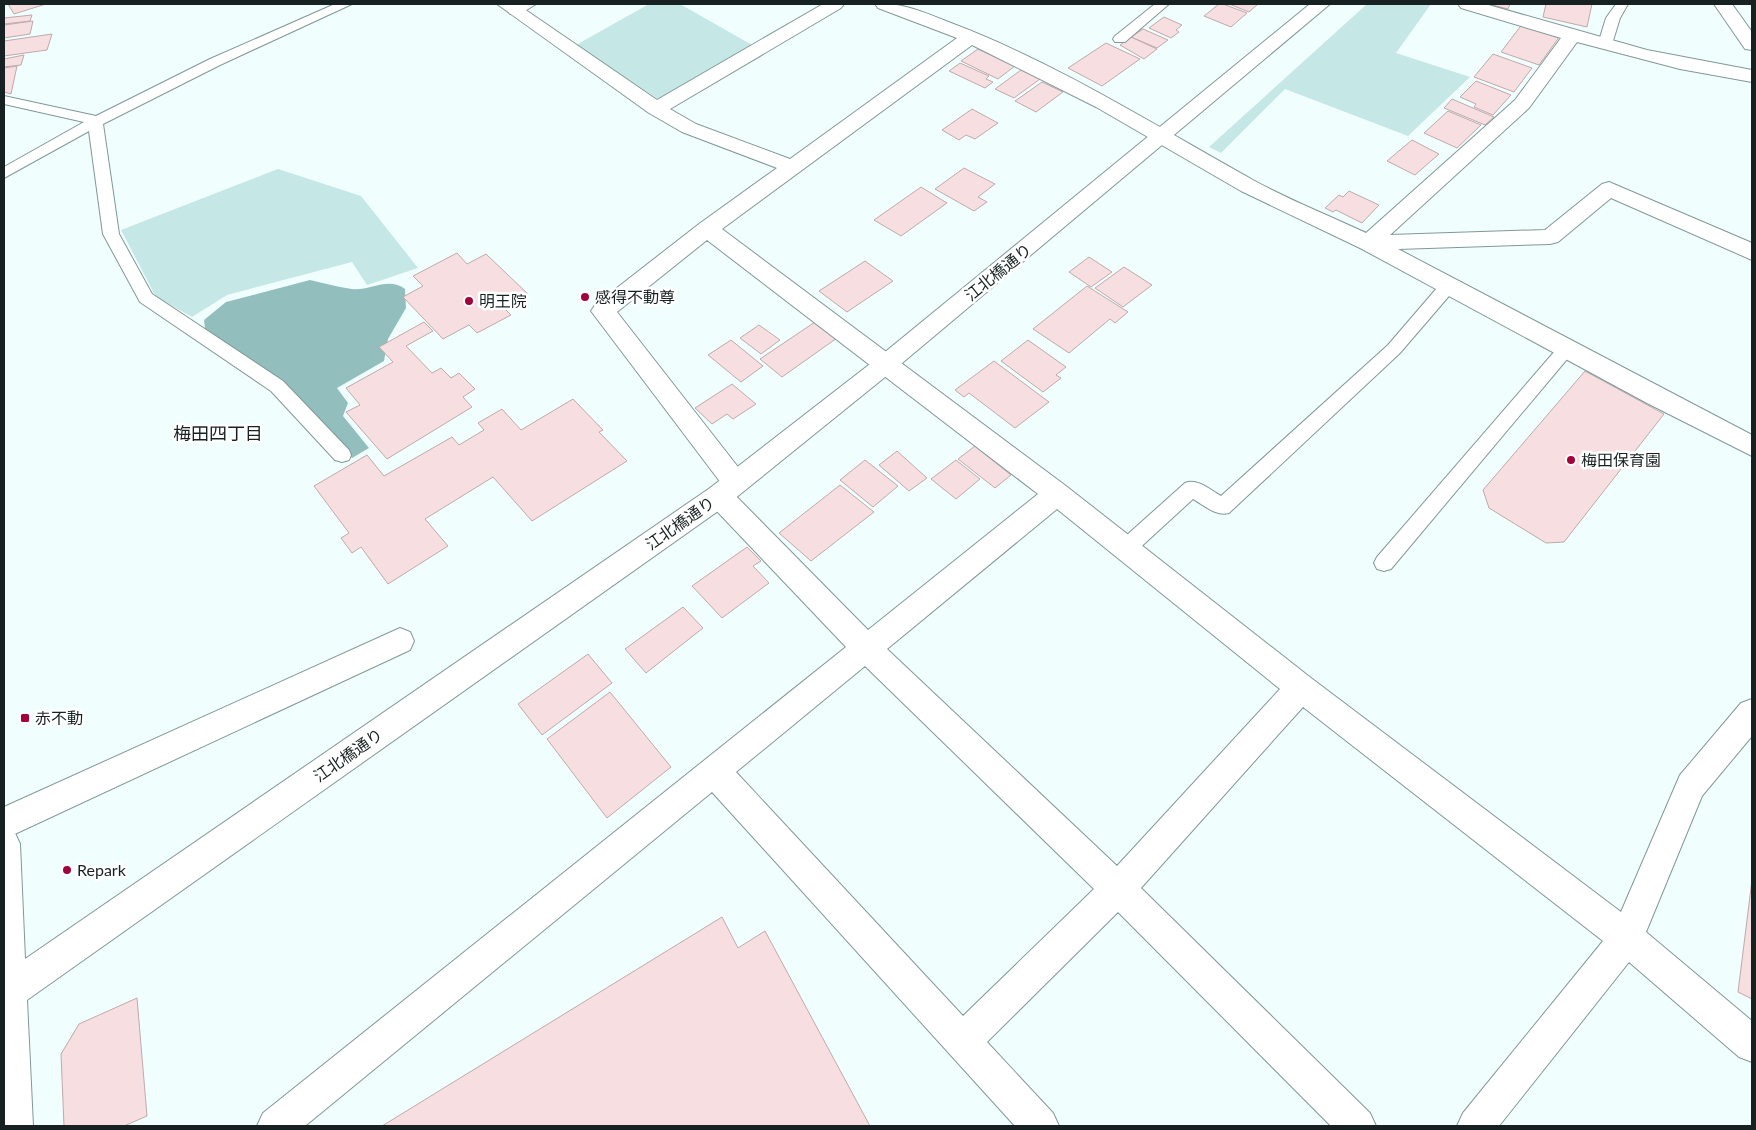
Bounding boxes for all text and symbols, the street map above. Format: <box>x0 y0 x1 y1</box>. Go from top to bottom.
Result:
street label: 江北橋通り <box>961 239 1035 304</box>
place label: 感得不動尊 <box>595 287 675 306</box>
place label: 明王院 <box>479 291 527 310</box>
marker: 感得不動尊 <box>579 291 591 303</box>
marker: 明王院 <box>463 295 475 307</box>
district label: 梅田四丁目 <box>173 422 263 444</box>
place label: 梅田保育園 <box>1581 450 1661 469</box>
marker: 梅田保育園 <box>1565 454 1577 466</box>
street label: 江北橋通り <box>641 492 718 553</box>
place label: 赤不動 <box>35 708 83 727</box>
marker: 赤不動 <box>19 712 31 724</box>
street label: 江北橋通り <box>309 724 386 785</box>
place label: Repark <box>77 860 127 879</box>
marker: Repark <box>61 864 73 876</box>

